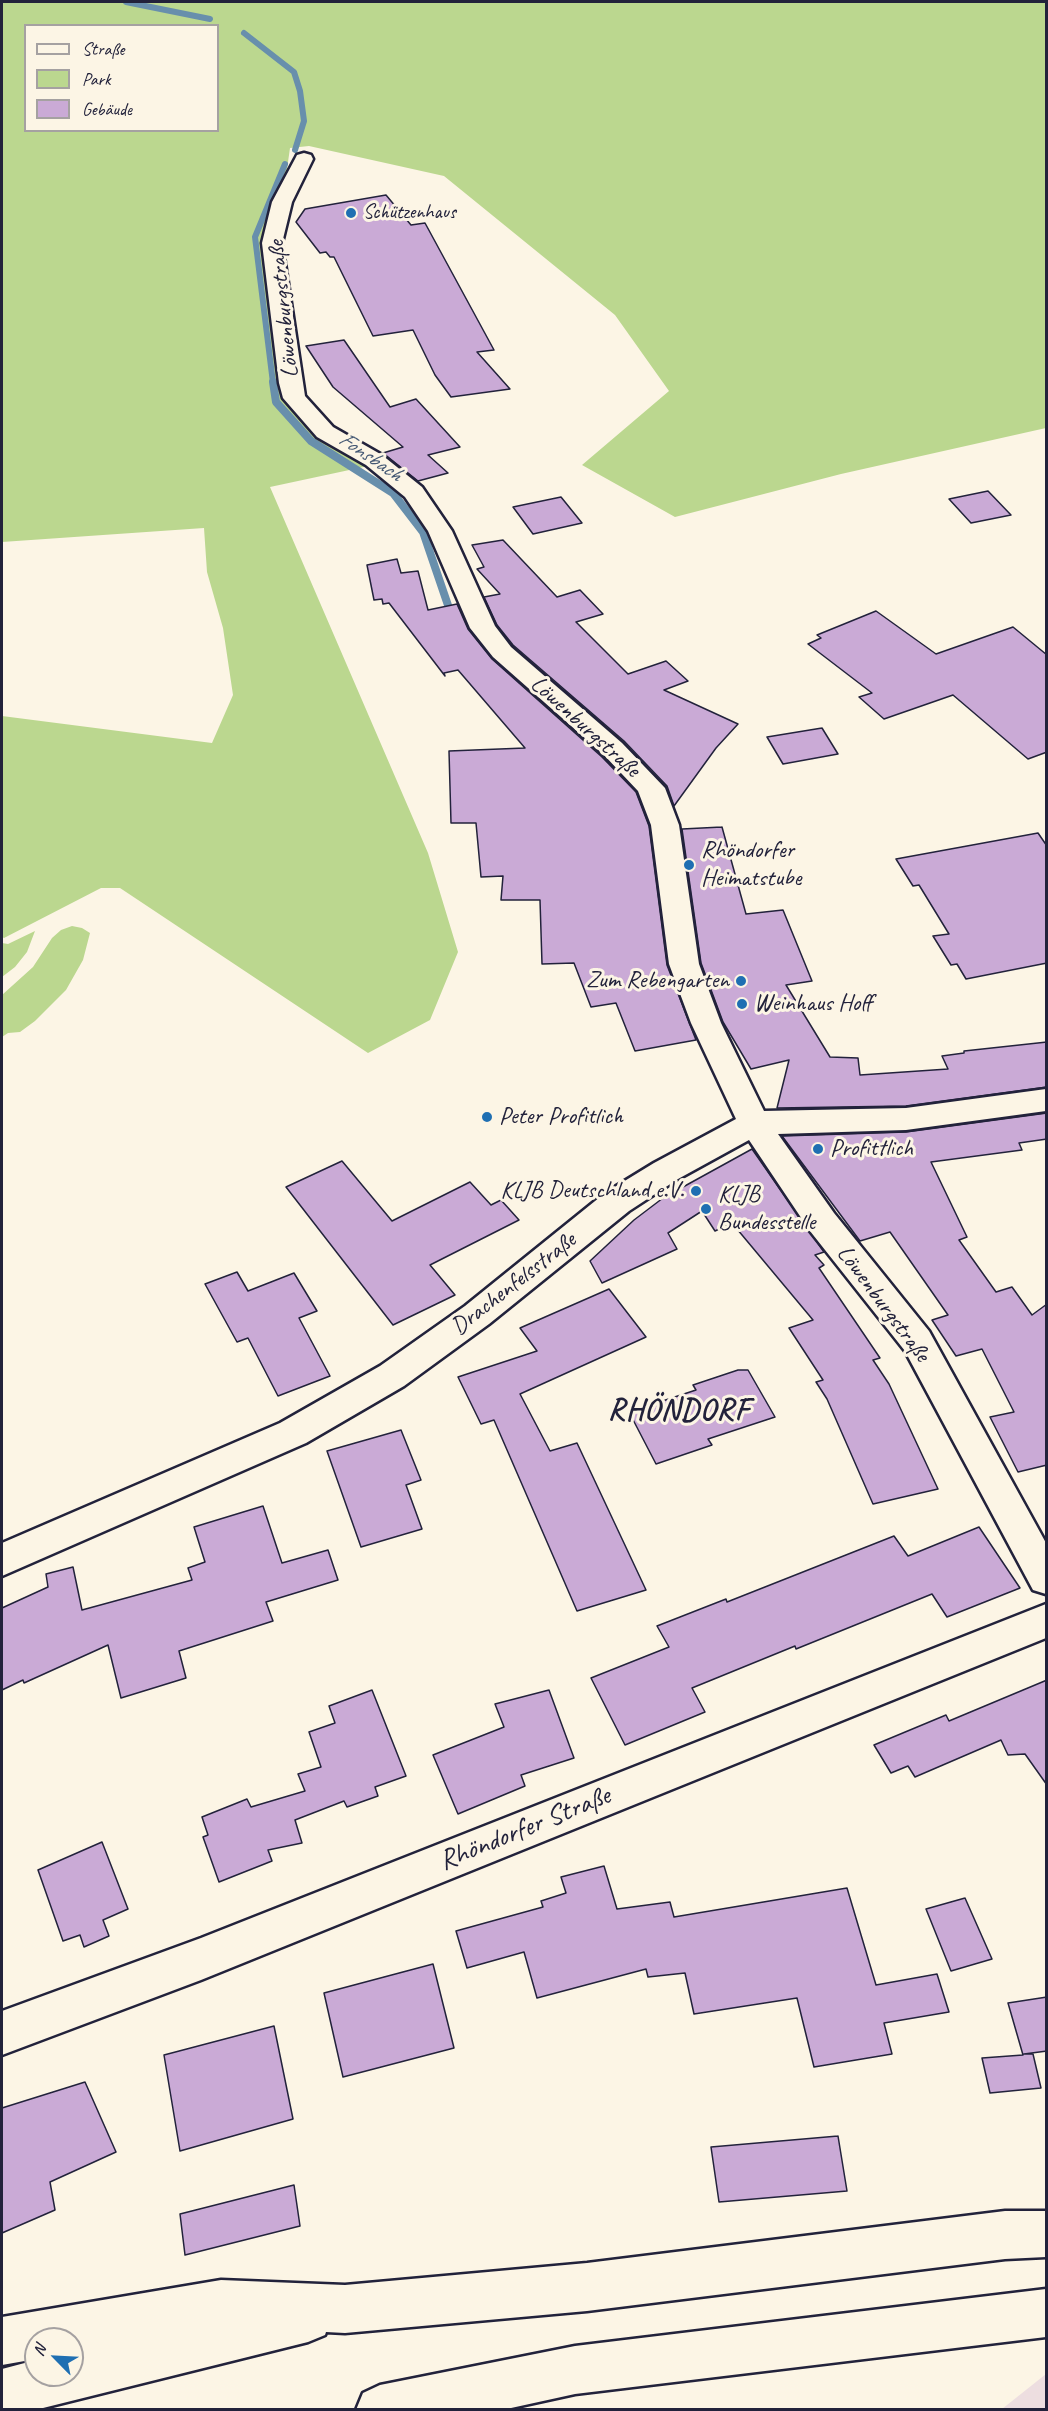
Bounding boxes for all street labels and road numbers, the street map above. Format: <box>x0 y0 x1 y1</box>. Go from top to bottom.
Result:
street label: Löwenburgstraße <box>262 239 306 379</box>
street label: Löwenburgstraße <box>524 670 646 784</box>
street label: Drachenfelsstraße <box>446 1226 582 1342</box>
street label: Löwenburgstraße <box>830 1240 936 1368</box>
street label: Rhöndorfer Straße <box>435 1779 615 1879</box>

